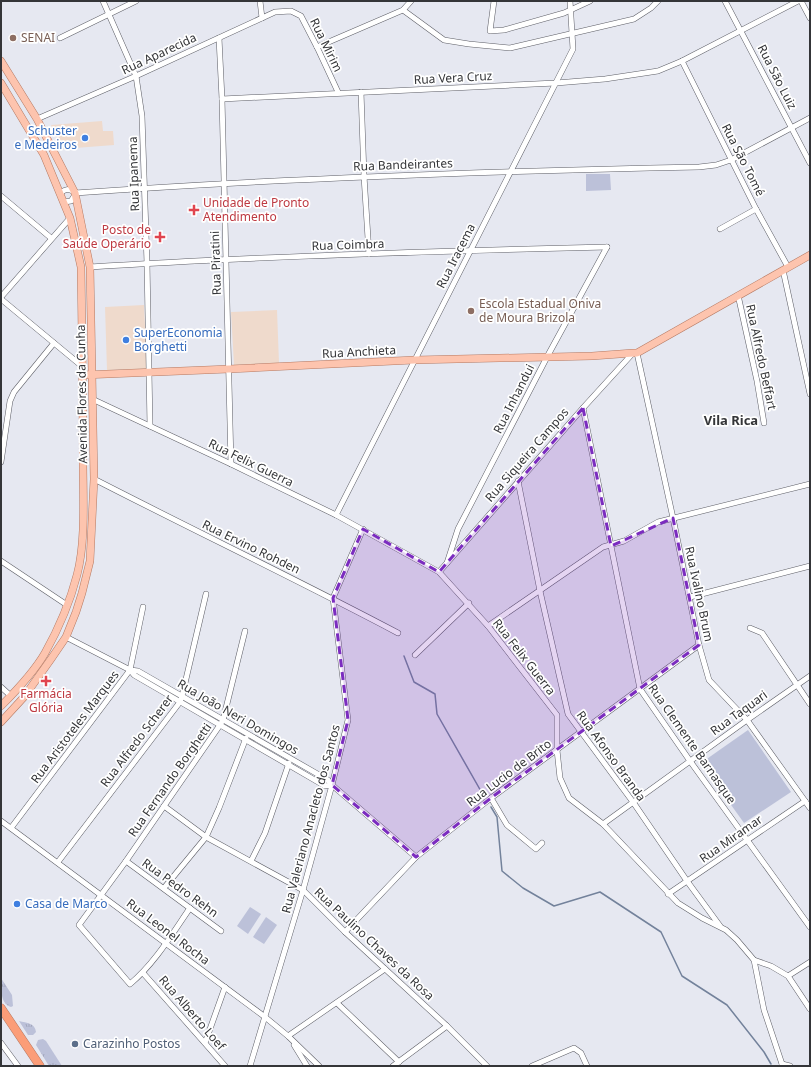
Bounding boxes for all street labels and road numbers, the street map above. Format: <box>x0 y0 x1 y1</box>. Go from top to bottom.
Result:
street label: Rua Mirim <box>306 15 347 75</box>
street label: Rua Aparecida <box>119 29 199 78</box>
street label: Rua São Luiz <box>754 41 801 113</box>
street label: Rua Vera Cruz <box>413 67 493 88</box>
street label: Rua São Tomé <box>718 120 769 199</box>
street label: Rua Ipanema <box>124 136 143 212</box>
street label: Rua Bandeirantes <box>353 154 453 175</box>
street label: Rua Iracema <box>432 220 479 291</box>
street label: Rua Piratini <box>206 230 225 296</box>
street label: Rua Coimbra <box>311 235 385 254</box>
street label: Rua Alfredo Beffart <box>742 302 781 412</box>
street label: Avenida Flores da Cunha <box>72 324 91 464</box>
street label: Rua Anchieta <box>322 341 396 362</box>
street label: Rua Inhandui <box>489 361 538 436</box>
street label: Rua Siqueira Campos <box>481 404 572 505</box>
street label: Rua Felix Guerra <box>206 435 297 491</box>
street label: Rua Ervino Rohden <box>199 515 303 578</box>
street label: Rua Ivalino Brum <box>681 545 718 643</box>
street label: Rua Felix Guerra <box>489 615 560 698</box>
street label: Rua Aristoteles Marques <box>27 667 123 787</box>
street label: Rua João Neri Domingos <box>174 675 302 758</box>
street label: Rua Clemente Barnasque <box>645 680 740 807</box>
street label: Rua Taquari <box>707 686 771 739</box>
street label: Rua Alfredo Scherer <box>96 691 177 790</box>
street label: Rua Afonso Branda <box>573 707 650 804</box>
street label: Rua Fernando Borghetti <box>124 719 215 840</box>
street label: Rua Valeriano Anacleto dos Santos <box>277 722 344 915</box>
street label: Rua Lucio de Brito <box>463 735 555 810</box>
street label: Rua Miramar <box>696 811 766 867</box>
street label: Rua Pedro Rehn <box>139 854 222 921</box>
street label: Rua Paulino Chaves da Rosa <box>311 884 438 1004</box>
street label: Rua Leonel Rocha <box>123 895 213 969</box>
street label: Rua Alberto Loef <box>155 972 230 1054</box>

